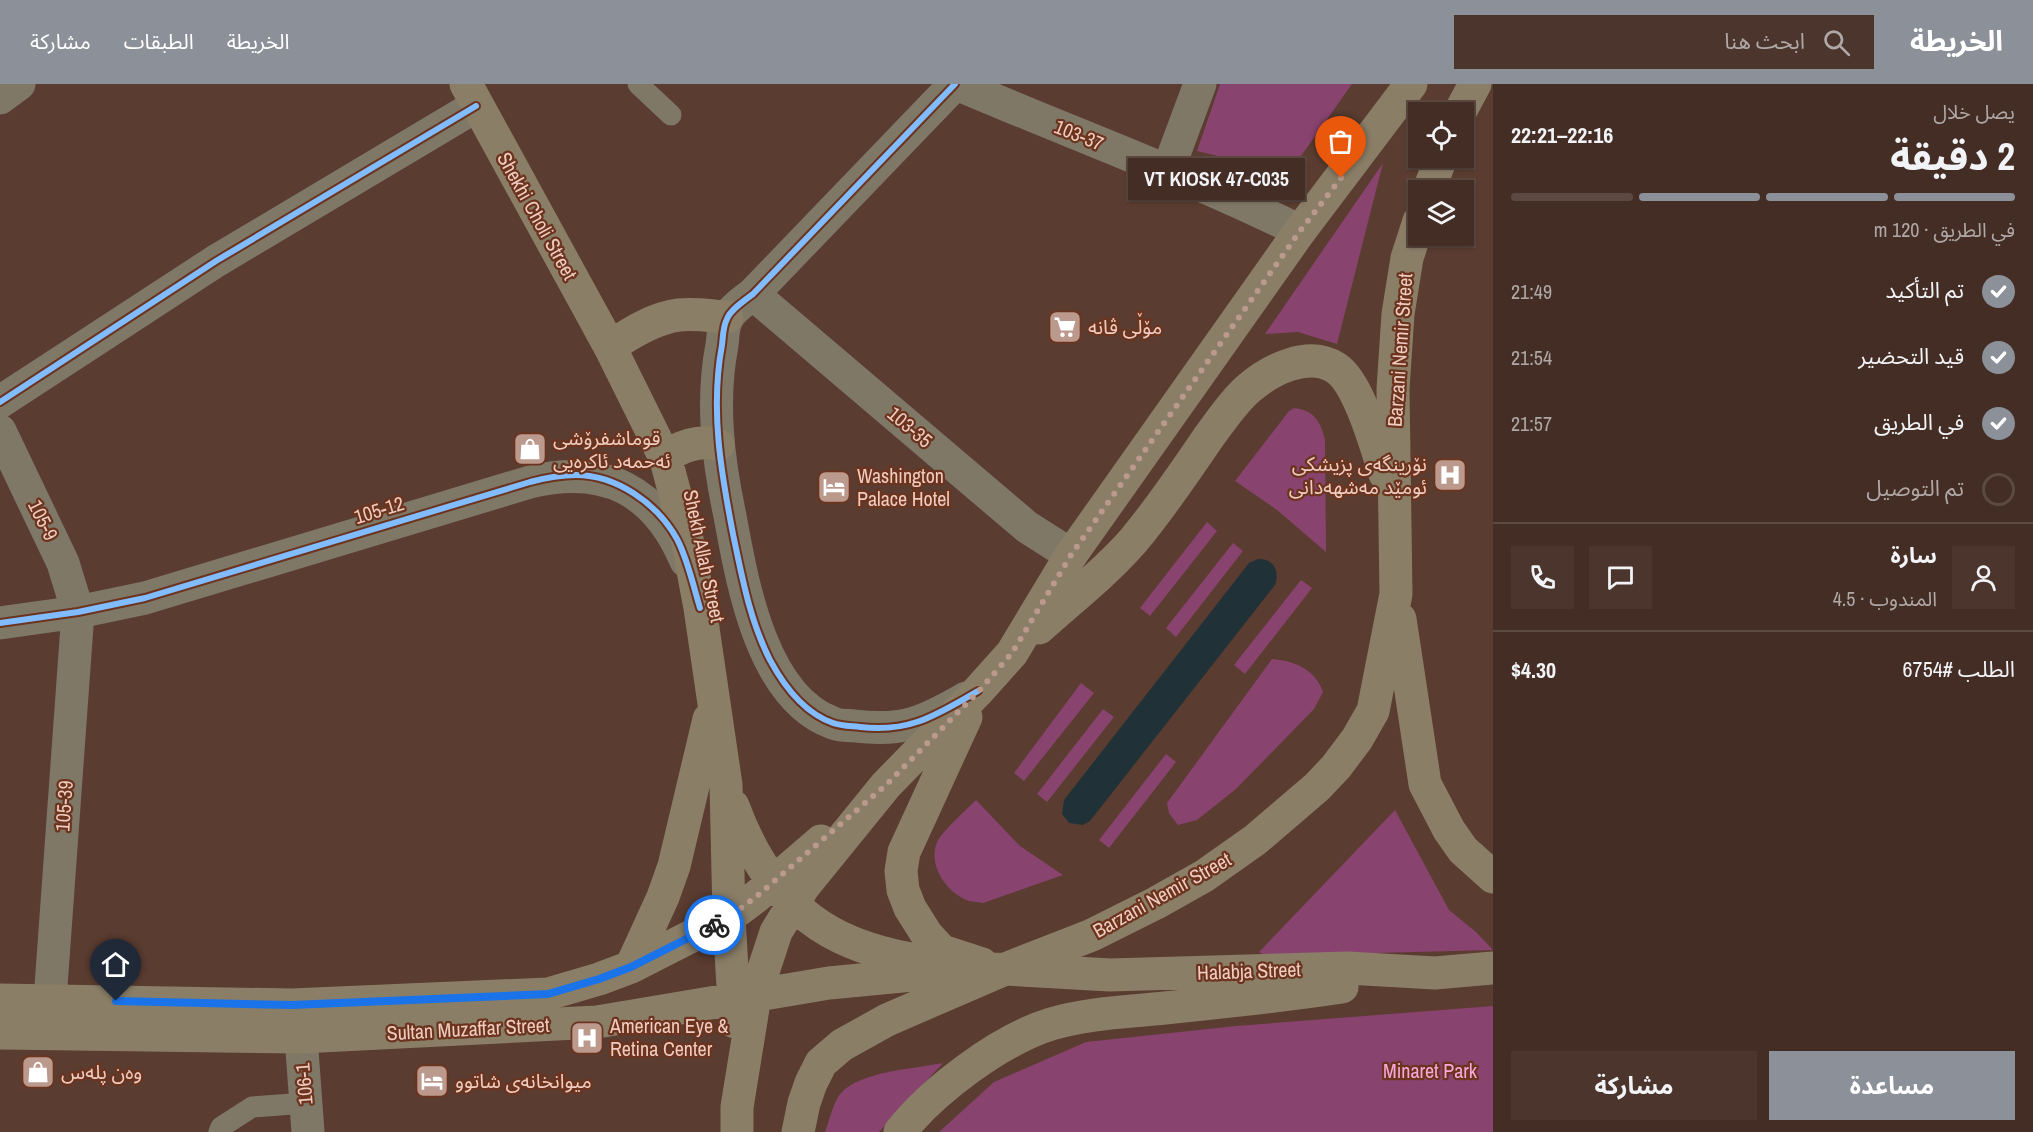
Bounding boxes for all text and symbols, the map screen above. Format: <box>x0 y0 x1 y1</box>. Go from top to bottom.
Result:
search box <box>1454 15 1874 69</box>
text: الخريطة <box>1910 22 2003 60</box>
text: ابحث هنا <box>1724 26 1805 56</box>
icon: search <box>1820 26 1853 59</box>
text: مشاركة <box>30 27 91 56</box>
text: الطبقات <box>124 27 194 56</box>
text: الخريطة <box>227 27 290 56</box>
text: يصل خلال <box>1933 98 2015 125</box>
map controls <box>1408 102 1474 246</box>
button: locate <box>1408 102 1474 168</box>
street label: 103-37 <box>1050 112 1108 157</box>
pin <box>1315 116 1366 178</box>
text: 22:16–22:21 <box>1511 120 1613 150</box>
icon: bag <box>1324 125 1357 158</box>
text: 2 دقيقة <box>1890 130 2015 182</box>
street label: Shekhi Choli Street <box>491 147 584 285</box>
callout: VT KIOSK 47-C035 <box>1128 157 1305 199</box>
text: VT KIOSK 47-C035 <box>1144 165 1289 192</box>
button: layers <box>1408 180 1474 246</box>
text: في الطريق · 120 m <box>1874 216 2015 243</box>
street label: Barzani Nemir Street <box>1381 272 1418 428</box>
text: تم التأكيد <box>1886 275 1964 305</box>
icon: check <box>1982 275 2015 308</box>
text: 21:49 <box>1511 278 1552 305</box>
supermarket icon: مۆڵی ڤانە <box>1047 309 1083 345</box>
place label: مۆڵی ڤانە <box>1088 312 1162 340</box>
text: قيد التحضير <box>1858 341 1964 371</box>
icon: check <box>1982 341 2015 374</box>
text: 21:54 <box>1511 344 1552 371</box>
street label: 103-35 <box>882 400 939 453</box>
text: في الطريق <box>1874 407 1964 437</box>
icon: check <box>1982 407 2015 440</box>
text: 21:57 <box>1511 410 1552 437</box>
place label: قوماشفرۆشی ئەحمەد ئاکرەیی <box>553 424 671 474</box>
shop icon: قوماشفرۆشی ئەحمەد ئاکرەیی <box>512 431 548 467</box>
place label: نۆرینگەی پزیشکی ئومێد مەشهەدانی <box>1289 450 1427 500</box>
hospital icon: نۆرینگەی پزیشکی ئومێد مەشهەدانی <box>1432 457 1468 493</box>
place label: Washington Palace Hotel <box>857 462 950 512</box>
hotel icon: Washington Palace Hotel <box>816 469 852 505</box>
text: تم التوصيل <box>1866 473 1964 503</box>
street label: Shekh Allah Street <box>677 487 732 625</box>
street label: 105-12 <box>350 489 407 530</box>
street label: 105-9 <box>22 495 65 545</box>
text: سارة <box>1891 540 1937 570</box>
button: phone <box>1511 546 1574 609</box>
button: chat <box>1589 546 1652 609</box>
button: person <box>1952 546 2015 609</box>
text: المندوب · 4.5 <box>1833 585 1937 612</box>
text: الطلب #6754 <box>1903 654 2015 684</box>
text: $4.30 <box>1511 655 1556 685</box>
street label: 105-39 <box>48 780 79 832</box>
street label: Barzani Nemir Street <box>1088 845 1236 944</box>
courier <box>684 895 744 955</box>
icon: bike <box>698 909 731 942</box>
pin <box>90 939 141 1001</box>
icon: home <box>99 948 132 981</box>
street label: Halabja Street <box>1197 955 1302 986</box>
street label: Sultan Muzaffar Street <box>386 1011 550 1046</box>
place label: American Eye & Retina Center <box>609 1012 729 1062</box>
hospital icon: American Eye & Retina Center <box>569 1020 605 1056</box>
button: مشاركة <box>1511 1051 1757 1120</box>
button: مساعدة <box>1769 1051 2015 1120</box>
shop icon: وەن پلەس <box>20 1054 56 1090</box>
park label: Minaret Park <box>1383 1057 1478 1084</box>
place label: وەن پلەس <box>61 1058 142 1085</box>
street label: 106-1 <box>288 1062 319 1106</box>
hotel icon: میوانخانەی شاتوو <box>414 1063 450 1099</box>
place label: میوانخانەی شاتوو <box>455 1067 592 1094</box>

